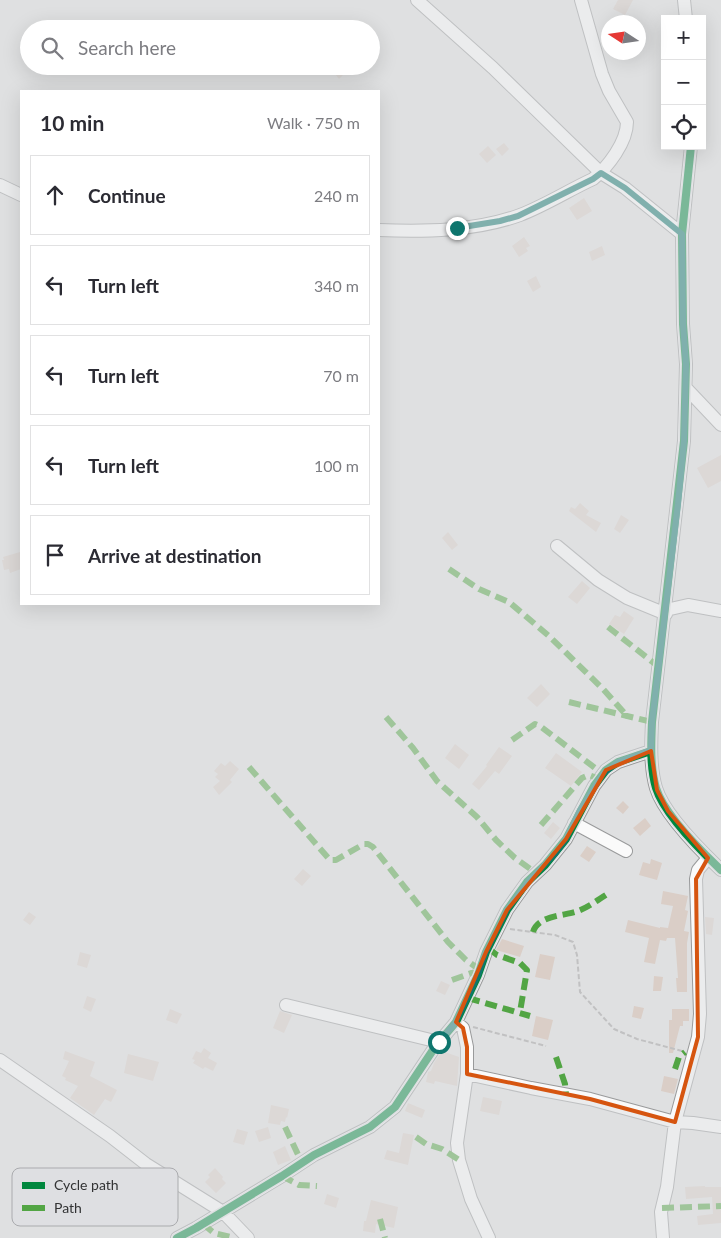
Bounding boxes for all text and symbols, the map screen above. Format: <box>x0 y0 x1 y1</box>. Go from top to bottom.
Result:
north arrow <box>601 15 646 60</box>
map controls <box>661 15 706 150</box>
button: + <box>661 15 706 60</box>
search box <box>20 20 380 75</box>
icon: search <box>38 34 66 62</box>
text: Search here <box>78 36 176 59</box>
button: − <box>661 60 706 105</box>
button: locate <box>661 105 706 150</box>
text: 10 min <box>40 110 104 135</box>
text: Walk · 750 m <box>267 113 360 132</box>
icon: ahead <box>41 181 69 209</box>
text: Continue <box>88 184 166 207</box>
text: 240 m <box>314 186 359 205</box>
route end <box>446 217 469 240</box>
icon: left <box>41 271 69 299</box>
text: Turn left <box>88 274 159 297</box>
text: 340 m <box>314 276 359 295</box>
icon: left <box>41 361 69 389</box>
text: Turn left <box>88 364 159 387</box>
text: 70 m <box>323 366 359 385</box>
icon: left <box>41 451 69 479</box>
text: Turn left <box>88 454 159 477</box>
text: 100 m <box>314 456 359 475</box>
icon: arrive <box>41 541 69 569</box>
text: Arrive at destination <box>88 544 261 567</box>
route start <box>428 1031 451 1054</box>
legend <box>12 1168 178 1226</box>
text: Cycle path <box>54 1176 119 1193</box>
text: Path <box>54 1199 82 1216</box>

